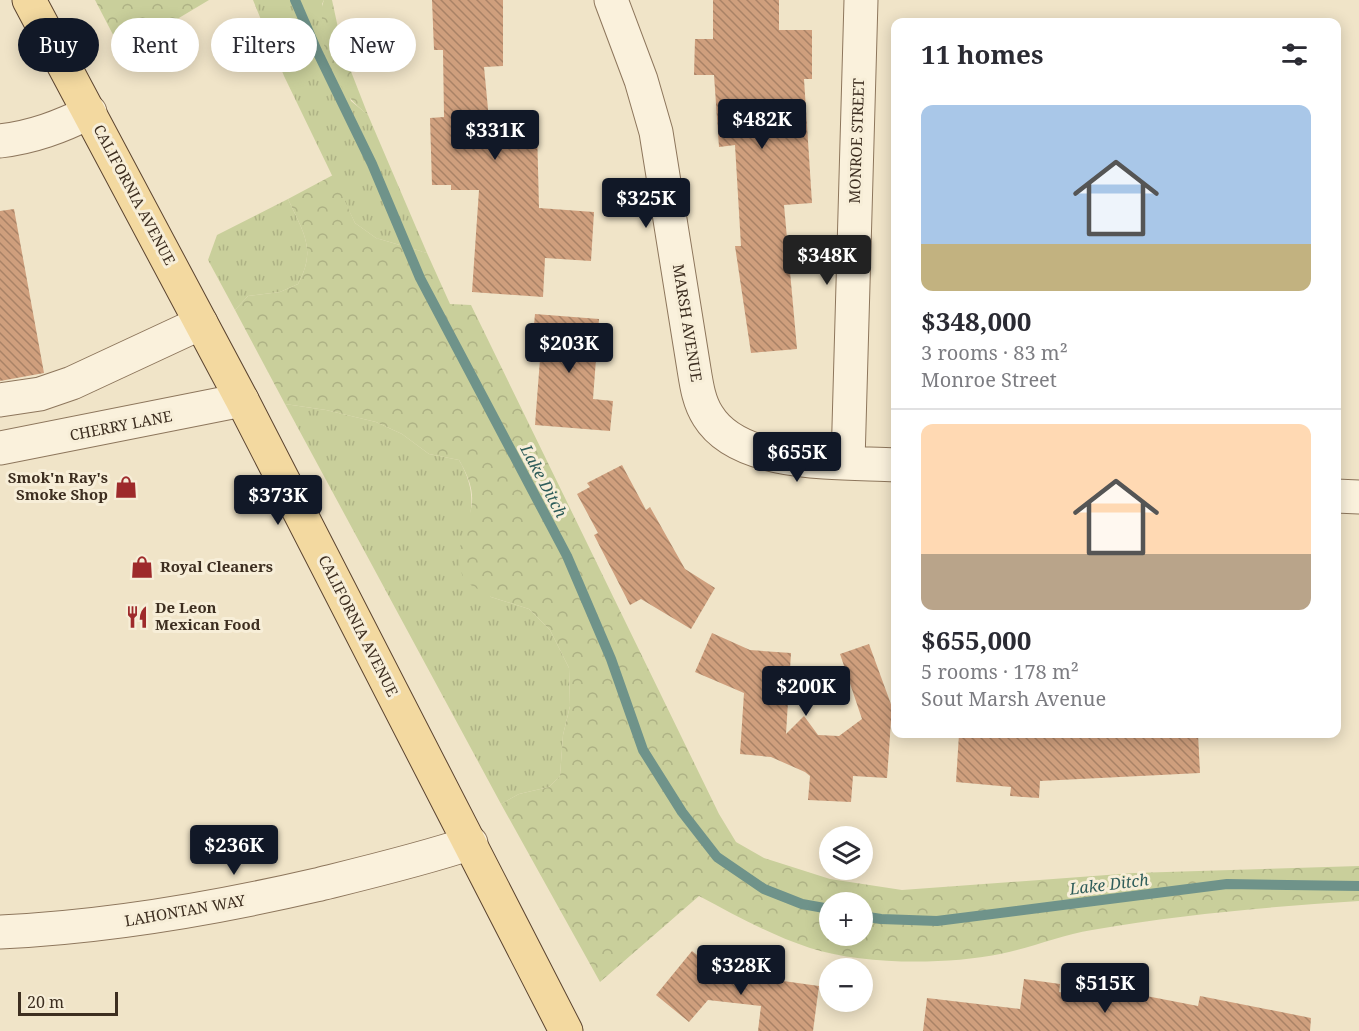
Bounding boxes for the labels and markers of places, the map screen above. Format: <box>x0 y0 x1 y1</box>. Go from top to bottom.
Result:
pin: $482K <box>720 99 804 150</box>
pin: $331K <box>453 110 537 161</box>
pin: $325K <box>604 178 688 229</box>
pin: $348K <box>785 235 869 286</box>
pin: $203K <box>527 323 611 374</box>
pin: $655K <box>755 432 839 483</box>
place label: Smok'n Ray's Smoke Shop <box>8 467 108 504</box>
shop icon: Smok'n Ray's Smoke Shop <box>113 474 139 500</box>
pin: $373K <box>236 475 320 526</box>
shop icon: Royal Cleaners <box>129 554 155 580</box>
place label: Royal Cleaners <box>160 556 273 576</box>
place label: De Leon Mexican Food <box>155 597 261 634</box>
restaurant icon: De Leon Mexican Food <box>124 604 150 630</box>
pin: $200K <box>764 666 848 717</box>
pin: $236K <box>192 825 276 876</box>
pin: $328K <box>699 945 783 996</box>
pin: $515K <box>1063 963 1147 1014</box>

